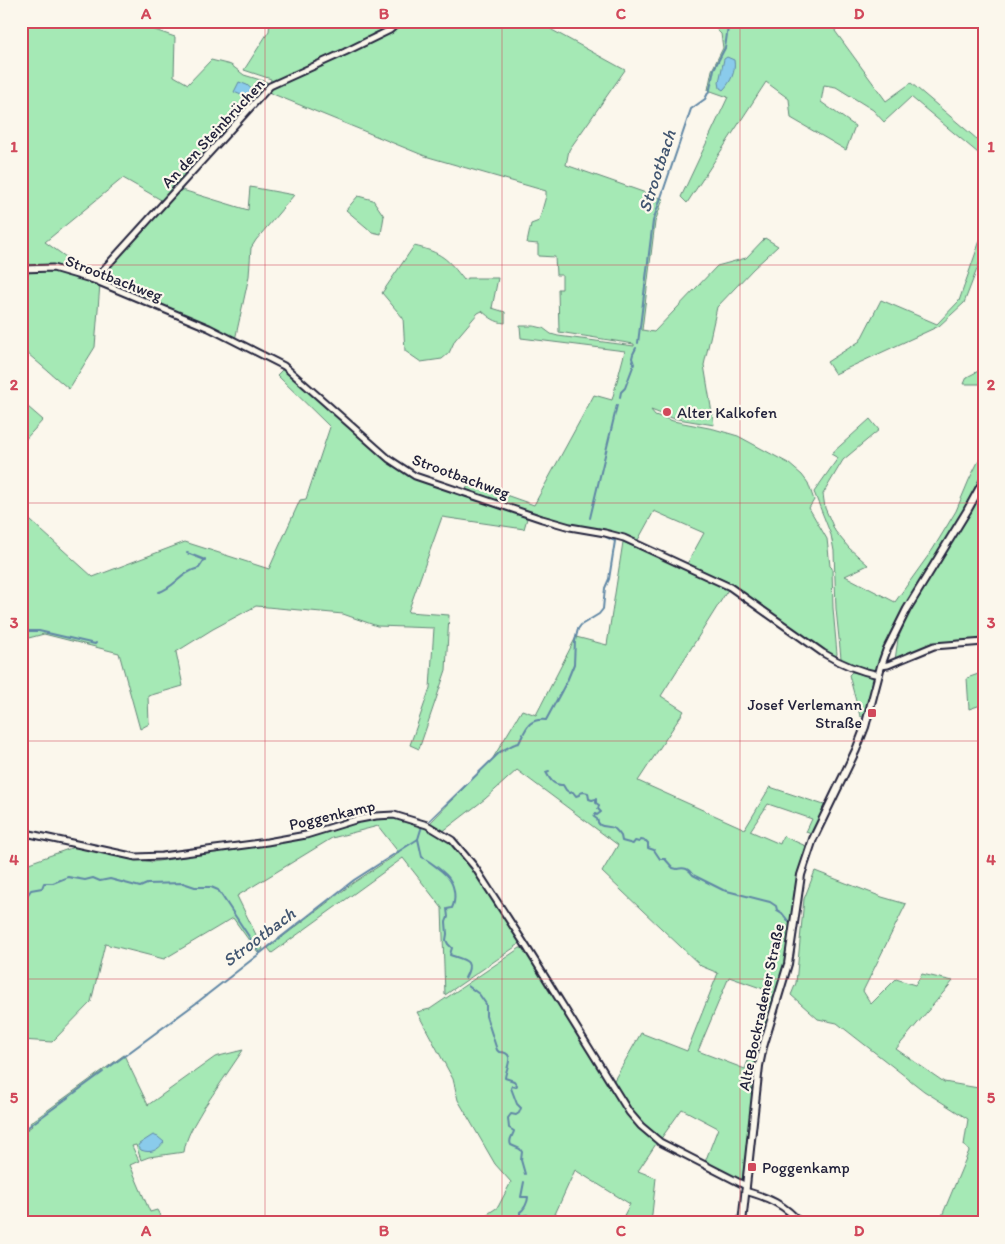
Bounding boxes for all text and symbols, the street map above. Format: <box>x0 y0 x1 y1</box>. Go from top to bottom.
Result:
text: A <box>140 4 152 23</box>
text: B <box>379 4 390 23</box>
text: C <box>616 4 627 23</box>
text: D <box>854 4 865 23</box>
street label: An den Steinbrüchen <box>157 74 269 192</box>
water label: Strootbach <box>633 127 681 215</box>
text: 1 <box>10 137 18 156</box>
text: 1 <box>987 137 995 156</box>
street label: Strootbachweg <box>63 251 166 306</box>
text: 2 <box>10 375 19 394</box>
text: 2 <box>987 375 996 394</box>
place label: Alter Kalkofen <box>677 403 777 422</box>
marker: Alter Kalkofen <box>661 406 673 418</box>
street label: Strootbachweg <box>410 450 513 503</box>
text: 3 <box>10 613 19 632</box>
text: 3 <box>987 613 996 632</box>
place label: Josef Verlemann Straße <box>747 695 862 732</box>
marker: Josef Verlemann Straße <box>866 707 878 719</box>
street label: Poggenkamp <box>287 796 377 834</box>
text: 4 <box>9 850 19 869</box>
text: 4 <box>986 850 996 869</box>
water label: Strootbach <box>218 902 300 971</box>
street label: Alte Bockradener Straße <box>734 922 788 1092</box>
text: 5 <box>10 1088 19 1107</box>
text: 5 <box>987 1088 996 1107</box>
place label: Poggenkamp <box>762 1158 850 1177</box>
marker: Poggenkamp <box>746 1161 758 1173</box>
text: A <box>140 1221 152 1240</box>
text: B <box>379 1221 390 1240</box>
text: C <box>616 1221 627 1240</box>
text: D <box>854 1221 865 1240</box>

